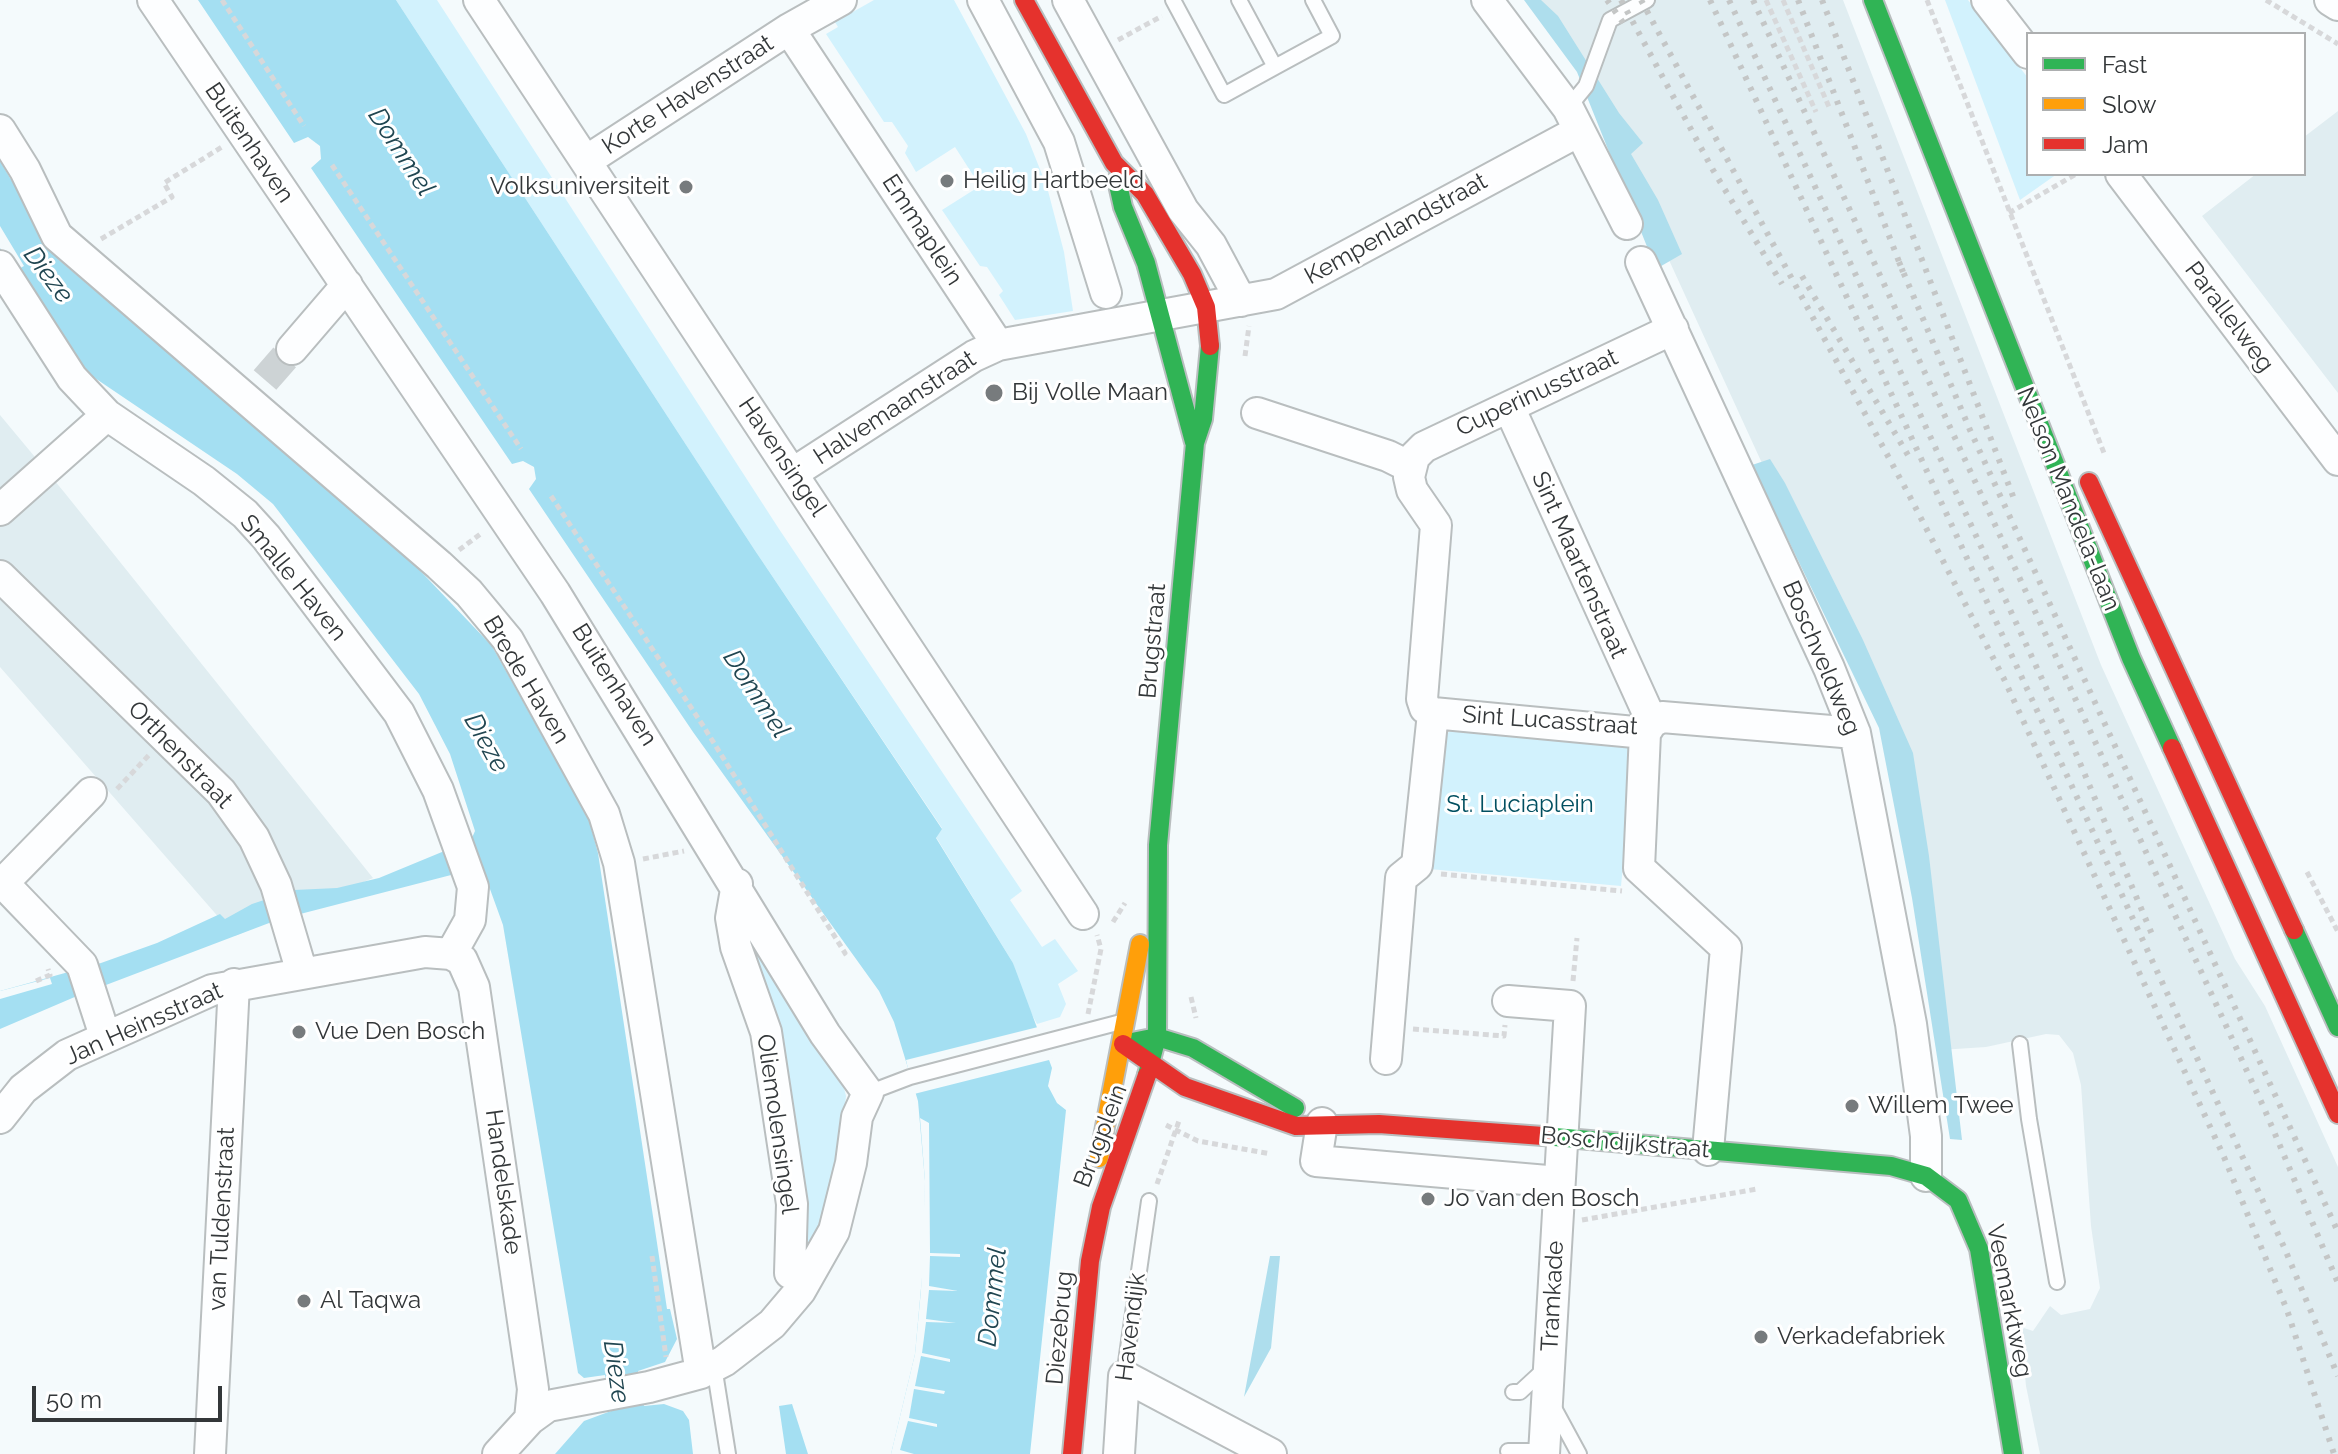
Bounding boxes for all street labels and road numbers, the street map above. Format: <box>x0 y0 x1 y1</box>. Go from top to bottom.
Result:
street label: Korte Havenstraat <box>597 29 779 161</box>
street label: Buitenhaven <box>198 78 300 208</box>
street label: Kempenlandstraat <box>1300 167 1492 291</box>
street label: Emmaplein <box>876 169 968 291</box>
street label: Parallelweg <box>2178 256 2280 378</box>
street label: Cuperinusstraat <box>1452 343 1622 443</box>
street label: Halvemaanstraat <box>809 345 981 471</box>
street label: Nelson Mandela-laan <box>2010 383 2126 615</box>
street label: Havensingel <box>732 392 832 522</box>
street label: Sint Maartenstraat <box>1525 467 1633 663</box>
street label: Smalle Haven <box>233 509 353 647</box>
street label: Boschveldweg <box>1776 577 1866 739</box>
street label: Brugstraat <box>1134 582 1172 700</box>
street label: Brede Haven <box>477 611 575 749</box>
street label: Buitenhaven <box>565 619 663 751</box>
street label: Orthenstraat <box>122 695 238 815</box>
street label: Sint Lucasstraat <box>1461 700 1639 742</box>
street label: Jan Heinsstraat <box>61 976 227 1072</box>
street label: Oliemolensingel <box>750 1032 804 1216</box>
street label: Brugplein <box>1068 1080 1134 1192</box>
street label: Handelskade <box>479 1107 527 1257</box>
street label: Boschdijkstraat <box>1539 1121 1711 1165</box>
street label: van Tuldenstraat <box>203 1126 241 1312</box>
street label: Veemarktweg <box>1980 1222 2038 1380</box>
street label: Tramkade <box>1536 1240 1570 1352</box>
street label: Diezebrug <box>1041 1270 1079 1386</box>
street label: Havendijk <box>1110 1271 1152 1383</box>

